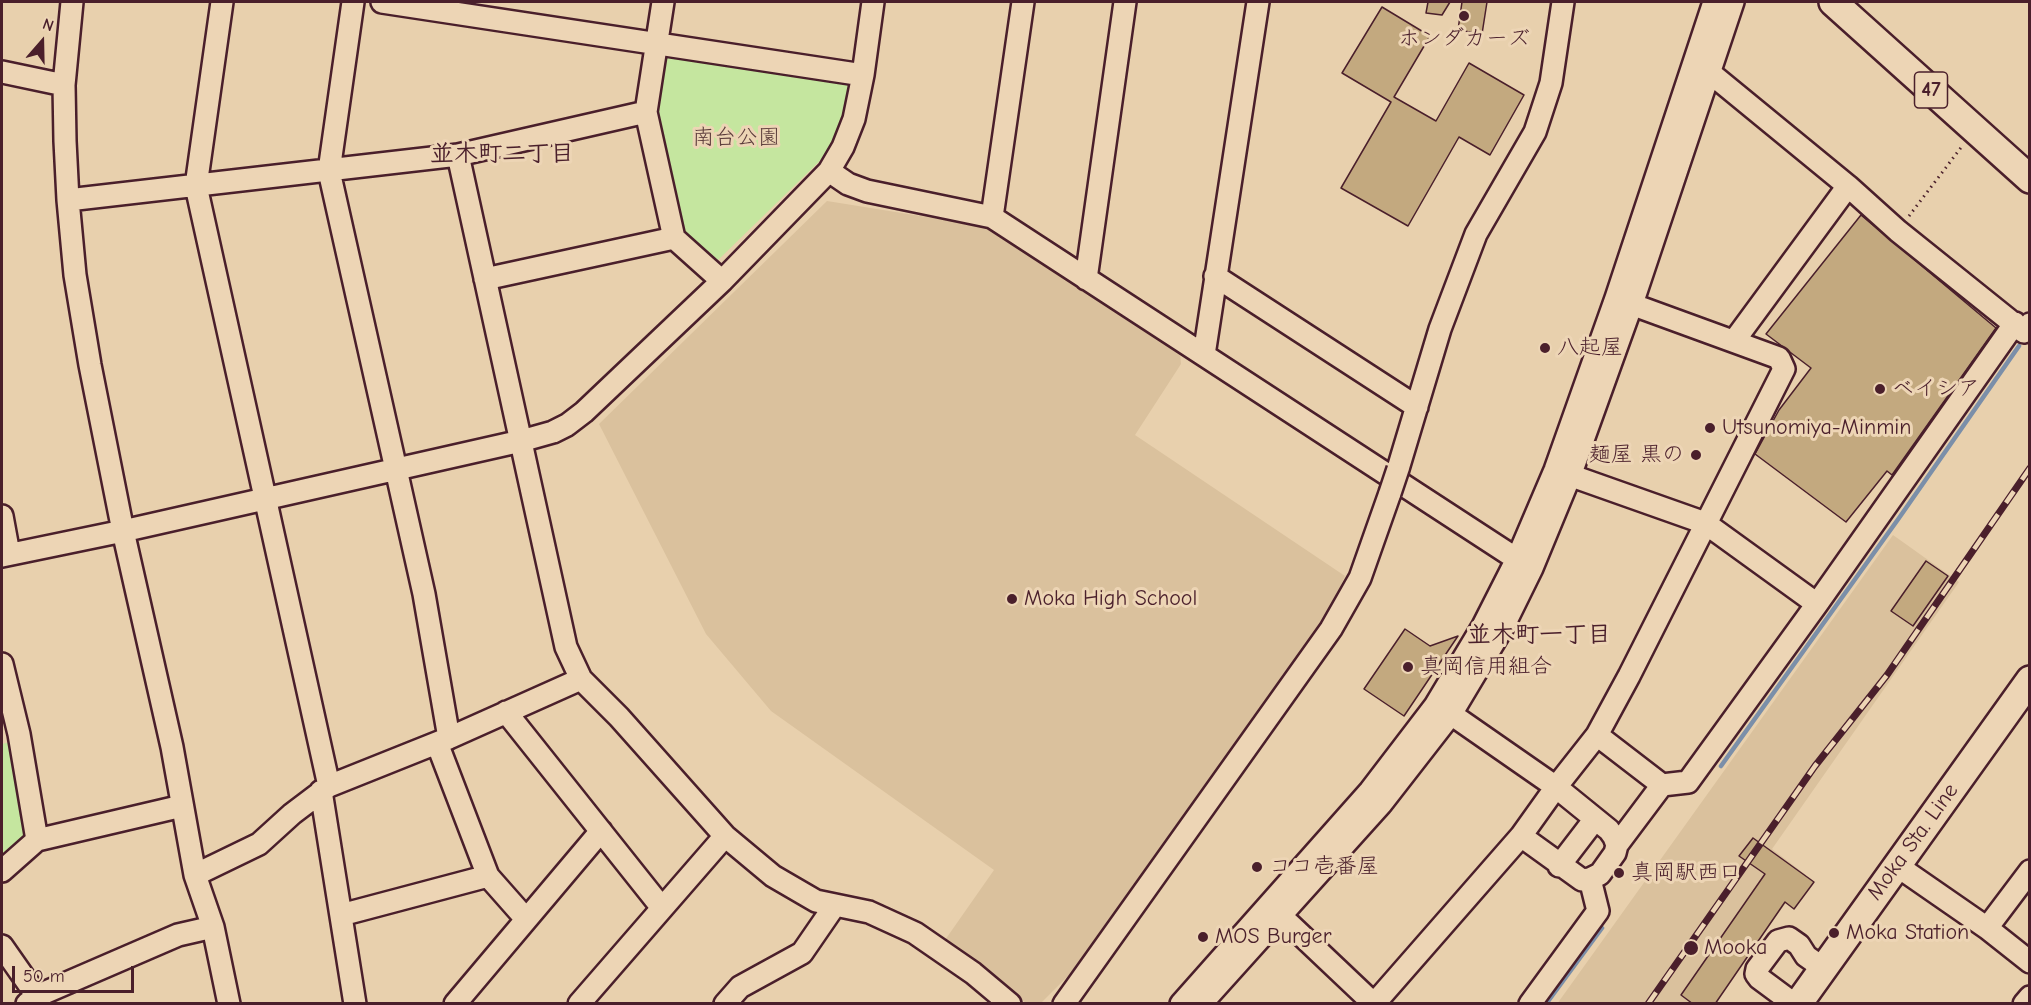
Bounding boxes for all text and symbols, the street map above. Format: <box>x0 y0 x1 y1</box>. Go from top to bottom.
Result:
marker: ホンダカーズ <box>1457 9 1471 23</box>
north arrow <box>12 12 72 72</box>
text: N <box>40 15 56 35</box>
place label: ホンダカーズ <box>1398 26 1530 52</box>
road number: 47 <box>1914 72 1948 108</box>
park label: 南台公園 <box>692 125 780 151</box>
district label: 並木町二丁目 <box>430 140 574 168</box>
place label: 八起屋 <box>1557 335 1623 361</box>
marker: 八起屋 <box>1538 341 1552 355</box>
place label: ベイシア <box>1892 376 1980 402</box>
marker: ベイシア <box>1873 382 1887 396</box>
place label: Utsunomiya-Minmin <box>1722 415 1912 441</box>
marker: Utsunomiya-Minmin <box>1703 421 1717 435</box>
place label: 麺屋 黒の <box>1589 442 1684 468</box>
marker: 麺屋 黒の <box>1689 448 1703 462</box>
place label: Moka High School <box>1024 586 1197 612</box>
marker: Moka High School <box>1005 592 1019 606</box>
district label: 並木町一丁目 <box>1467 621 1611 649</box>
place label: 真岡信用組合 <box>1420 654 1552 680</box>
marker: 真岡信用組合 <box>1401 660 1415 674</box>
street label: Moka Sta. Line <box>1862 778 1964 906</box>
place label: ココ壱番屋 <box>1269 854 1379 880</box>
marker: ココ壱番屋 <box>1250 860 1264 874</box>
place label: 真岡駅西口 <box>1631 860 1741 886</box>
marker: 真岡駅西口 <box>1612 866 1626 880</box>
place label: Moka Station <box>1846 920 1969 946</box>
place label: MOS Burger <box>1215 924 1331 950</box>
marker: Moka Station <box>1827 926 1841 940</box>
marker: MOS Burger <box>1196 930 1210 944</box>
place label: Mooka <box>1704 935 1767 961</box>
marker: Mooka <box>1682 939 1700 957</box>
scale bar <box>15 954 136 992</box>
text: 50 m <box>23 966 65 987</box>

